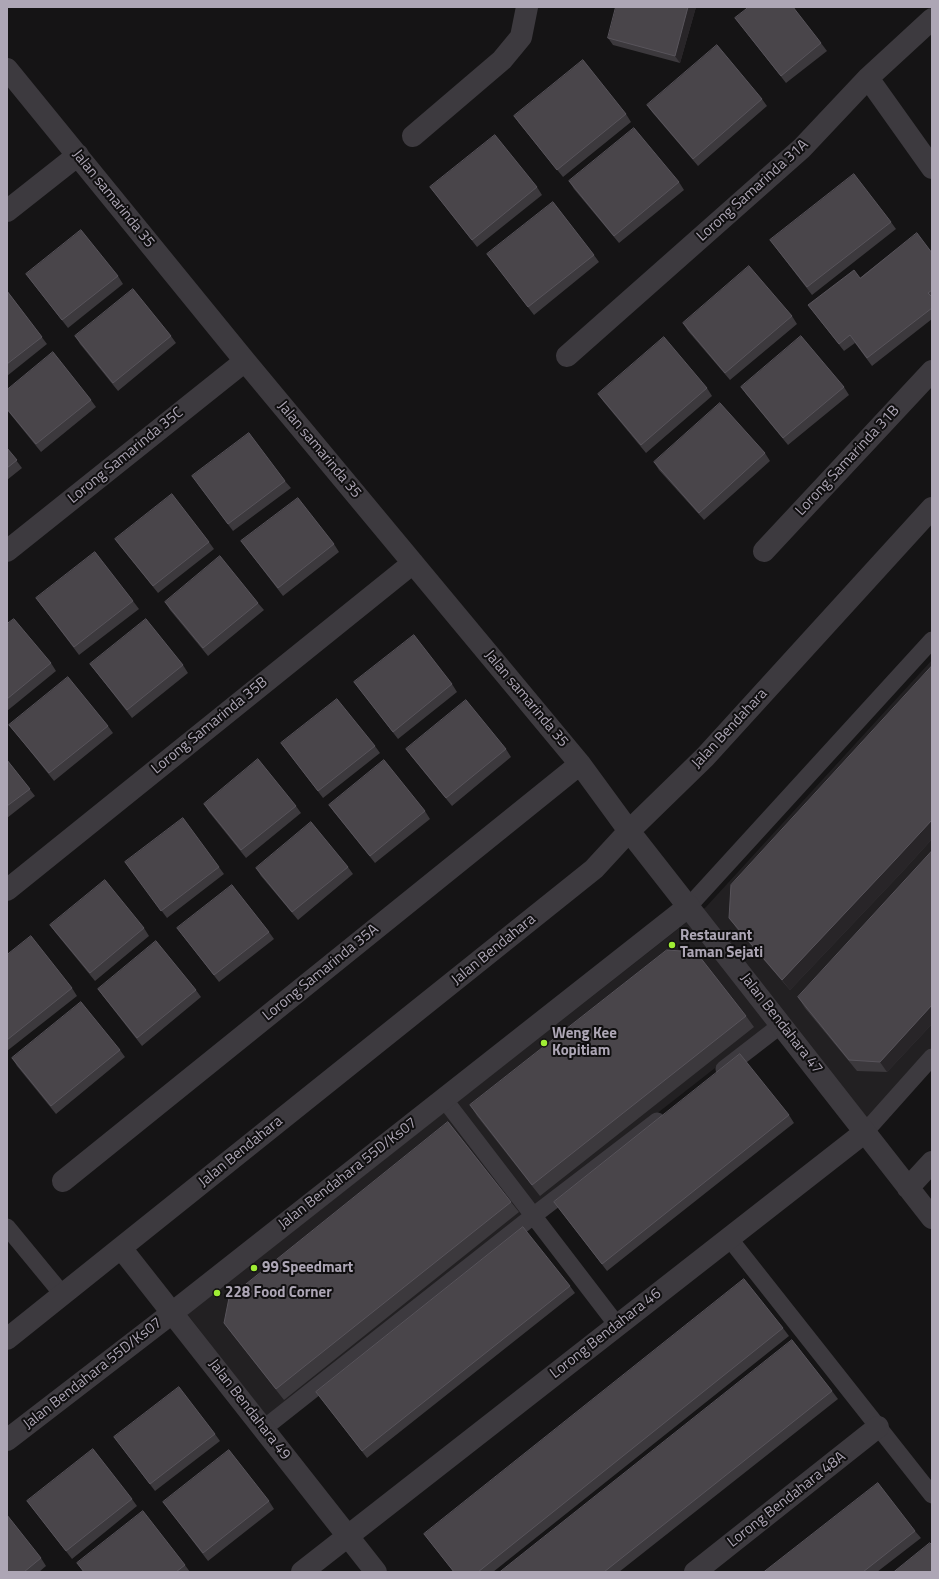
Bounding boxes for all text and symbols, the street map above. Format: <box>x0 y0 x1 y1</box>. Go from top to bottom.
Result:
street label: Lorong Samarinda 31A <box>694 136 812 246</box>
street label: Jalan samarinda 35 <box>68 146 158 252</box>
street label: Jalan samarinda 35 <box>273 398 365 502</box>
street label: Lorong Samarinda 31B <box>792 402 904 520</box>
street label: Lorong Samarinda 35C <box>65 404 187 508</box>
street label: Jalan samarinda 35 <box>480 647 572 751</box>
street label: Lorong Samarinda 35B <box>148 674 272 778</box>
street label: Jalan Bendahara <box>688 685 772 773</box>
street label: Jalan Bendahara <box>448 911 540 989</box>
street label: Lorong Samarinda 35A <box>259 921 383 1025</box>
place label: Restaurant Taman Sejati <box>680 927 763 962</box>
marker: Restaurant Taman Sejati <box>667 940 677 950</box>
street label: Jalan Bendahara 47 <box>736 970 826 1078</box>
place label: Weng Kee Kopitiam <box>552 1025 617 1060</box>
marker: Weng Kee Kopitiam <box>539 1038 549 1048</box>
street label: Jalan Bendahara <box>195 1113 287 1191</box>
street label: Jalan Bendahara 55D/Ks07 <box>275 1114 421 1234</box>
place label: 99 Speedmart <box>262 1259 353 1277</box>
marker: 99 Speedmart <box>249 1263 259 1273</box>
place label: 228 Food Corner <box>225 1284 332 1302</box>
street label: Lorong Bendahara 46 <box>547 1285 665 1383</box>
marker: 228 Food Corner <box>212 1288 222 1298</box>
street label: Jalan Bendahara 55D/Ks07 <box>20 1314 166 1434</box>
street label: Jalan Bendahara 49 <box>204 1356 294 1464</box>
street label: Lorong Bendahara 48A <box>724 1448 850 1552</box>

